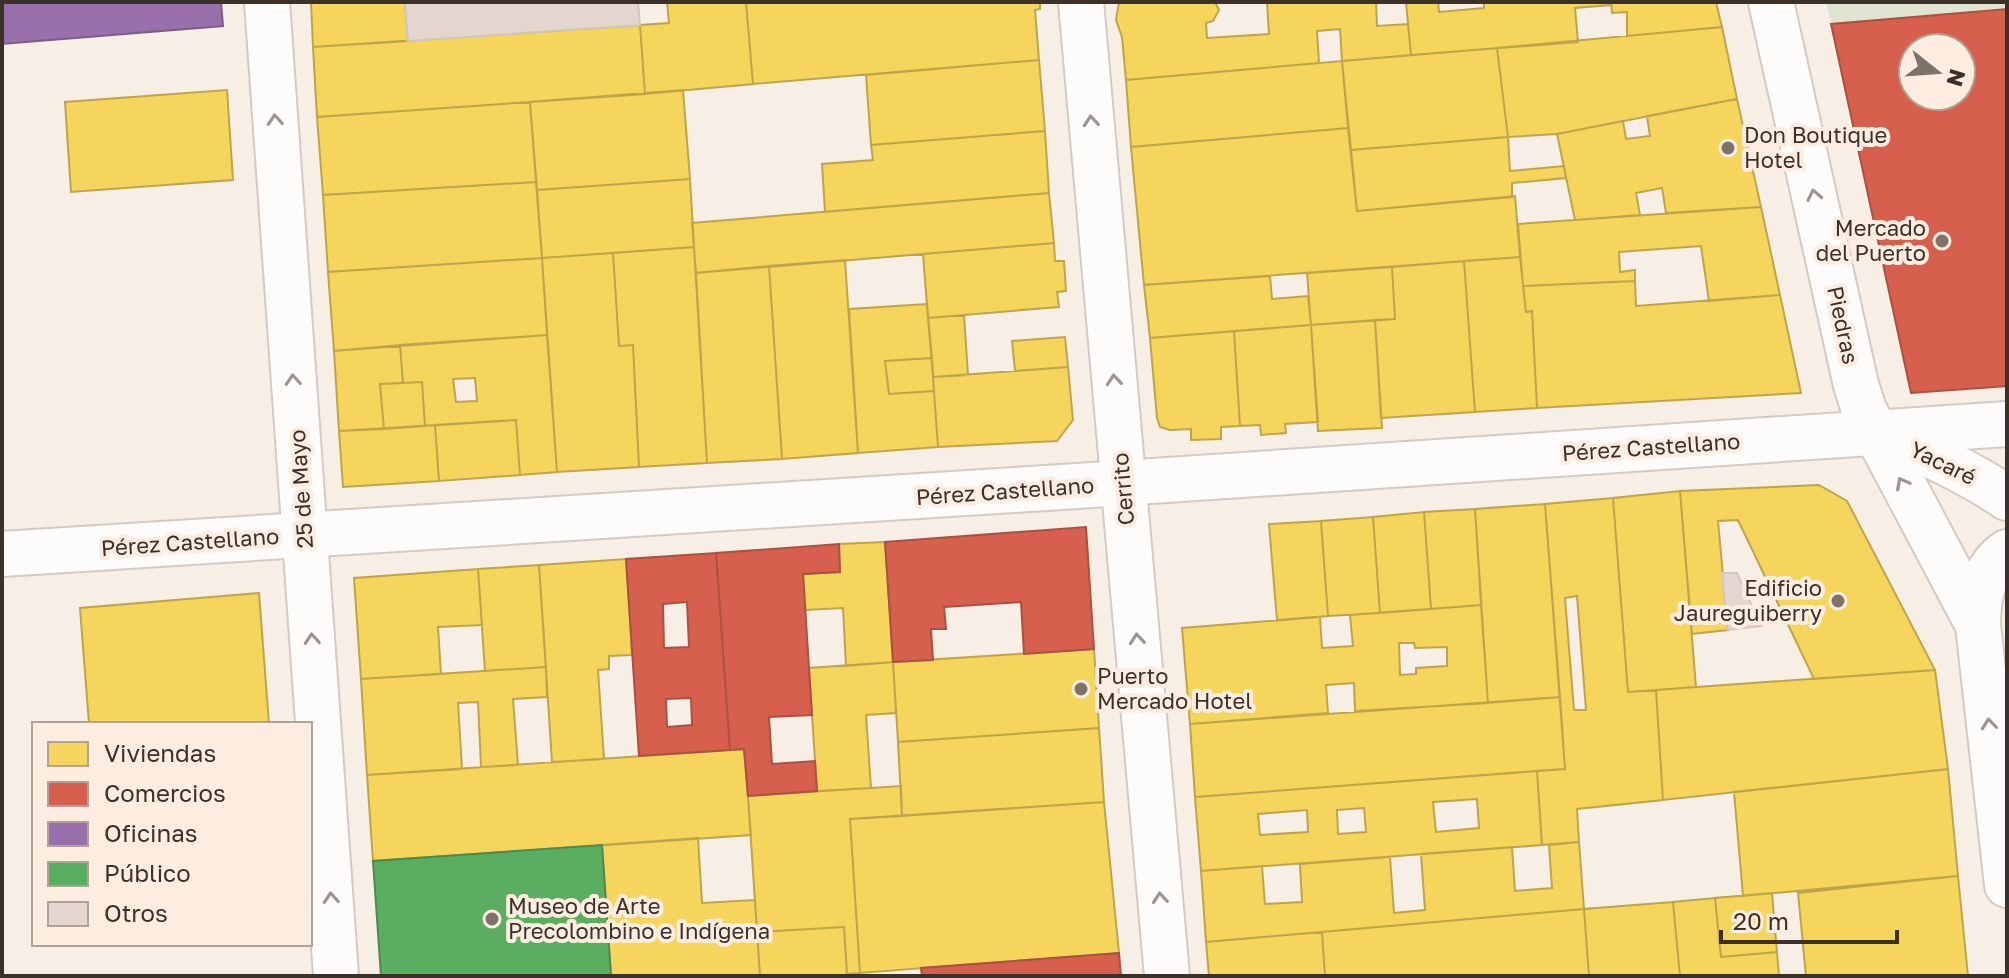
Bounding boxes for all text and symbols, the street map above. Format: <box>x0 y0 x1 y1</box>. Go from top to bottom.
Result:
north arrow <box>1897 32 1977 112</box>
text: N <box>1941 66 1972 90</box>
one-way arrow <box>267 113 284 126</box>
one-way arrow <box>1083 114 1100 127</box>
place label: Don Boutique Hotel <box>1744 121 1887 173</box>
marker: Don Boutique Hotel <box>1719 139 1737 157</box>
one-way arrow <box>1806 189 1823 202</box>
place label: Mercado del Puerto <box>1816 214 1926 266</box>
marker: Mercado del Puerto <box>1933 232 1951 250</box>
street label: Piedras <box>1822 283 1865 366</box>
one-way arrow <box>285 373 302 386</box>
one-way arrow <box>1106 373 1123 386</box>
street label: Pérez Castellano <box>1561 427 1741 466</box>
street label: 25 de Mayo <box>283 429 318 549</box>
street label: Yacaré <box>1906 435 1981 490</box>
street label: Cerrito <box>1106 452 1139 526</box>
street label: Pérez Castellano <box>915 471 1095 510</box>
one-way arrow <box>1897 477 1912 492</box>
street label: Pérez Castellano <box>100 522 280 561</box>
place label: Edificio Jaureguiberry <box>1674 574 1822 626</box>
marker: Edificio Jaureguiberry <box>1829 592 1847 610</box>
one-way arrow <box>304 632 321 645</box>
one-way arrow <box>1129 632 1146 645</box>
place label: Puerto Mercado Hotel <box>1097 662 1252 714</box>
marker: Puerto Mercado Hotel <box>1072 680 1090 698</box>
one-way arrow <box>1981 717 1998 730</box>
legend <box>32 722 312 946</box>
text: Viviendas <box>104 738 216 767</box>
text: Comercios <box>104 778 226 807</box>
text: Oficinas <box>104 818 198 847</box>
text: Público <box>104 858 191 887</box>
one-way arrow <box>323 891 340 904</box>
one-way arrow <box>1152 891 1169 904</box>
place label: Museo de Arte Precolombino e Indígena <box>508 892 770 944</box>
scale bar <box>1721 894 1897 944</box>
text: Otros <box>104 898 168 927</box>
text: 20 m <box>1733 906 1789 935</box>
marker: Museo de Arte Precolombino e Indígena <box>483 910 501 928</box>

